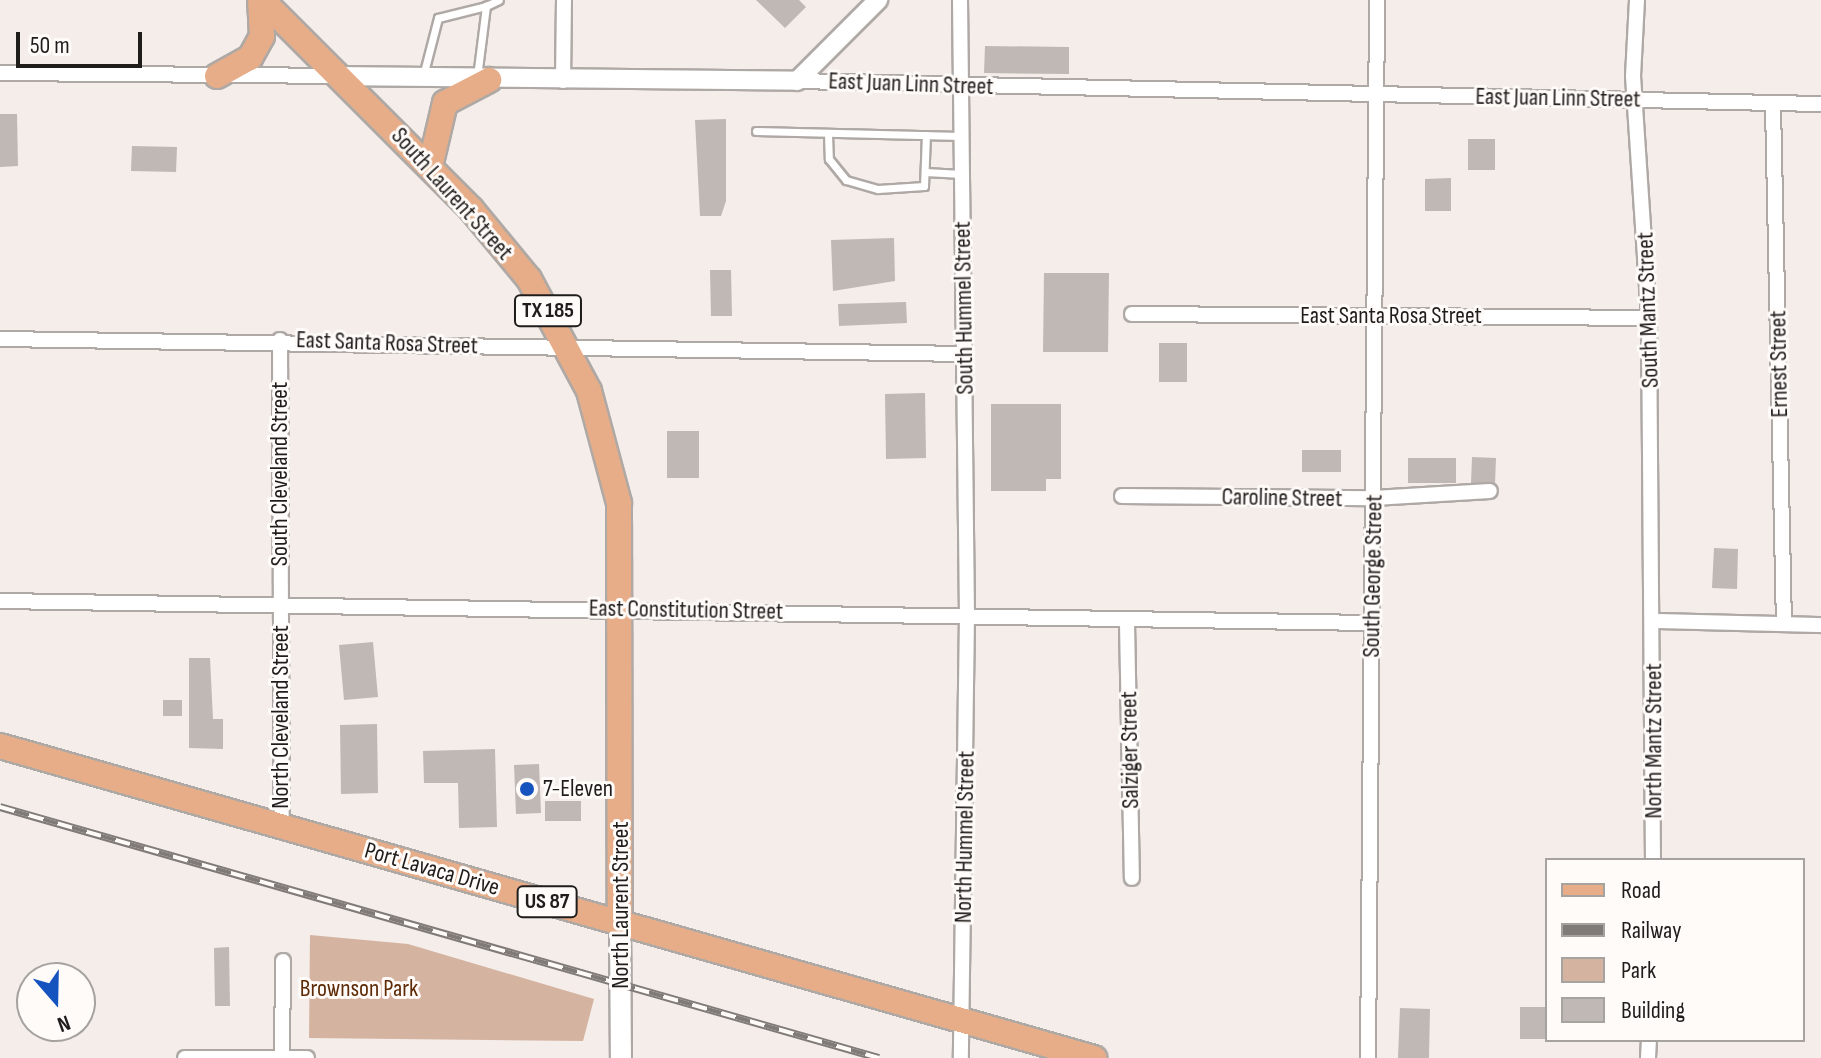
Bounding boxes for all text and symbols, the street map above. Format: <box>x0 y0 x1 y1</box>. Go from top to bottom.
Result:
scale bar <box>20 16 146 66</box>
text: 50 m <box>30 31 70 60</box>
street label: East Juan Linn Street <box>828 67 994 101</box>
street label: East Juan Linn Street <box>1475 82 1641 114</box>
street label: South Laurent Street <box>385 122 519 266</box>
street label: South Hummel Street <box>948 221 980 395</box>
street label: South Mantz Street <box>1631 231 1665 389</box>
road number: TX 185 <box>512 293 584 329</box>
street label: East Santa Rosa Street <box>1300 302 1482 330</box>
street label: Ernest Street <box>1764 310 1794 418</box>
street label: East Santa Rosa Street <box>296 325 478 361</box>
street label: South Cleveland Street <box>266 382 294 566</box>
street label: Caroline Street <box>1221 483 1343 513</box>
street label: South George Street <box>1357 494 1389 658</box>
street label: East Constitution Street <box>589 594 783 626</box>
street label: North Cleveland Street <box>267 625 295 809</box>
street label: North Mantz Street <box>1640 663 1668 819</box>
street label: Salziger Street <box>1115 691 1145 809</box>
street label: North Hummel Street <box>949 751 981 923</box>
place label: 7-Eleven <box>543 775 613 803</box>
marker: 7-Eleven <box>518 780 536 798</box>
street label: North Laurent Street <box>607 821 635 989</box>
street label: Port Lavaca Drive <box>361 836 503 902</box>
legend <box>1545 858 1805 1042</box>
text: Road <box>1621 876 1661 905</box>
road number: US 87 <box>515 884 579 920</box>
text: Railway <box>1621 916 1681 945</box>
text: Park <box>1621 956 1656 985</box>
north arrow <box>16 962 96 1042</box>
park label: Brownson Park <box>300 975 418 1003</box>
text: Building <box>1621 996 1685 1025</box>
text: N <box>54 1008 74 1038</box>

